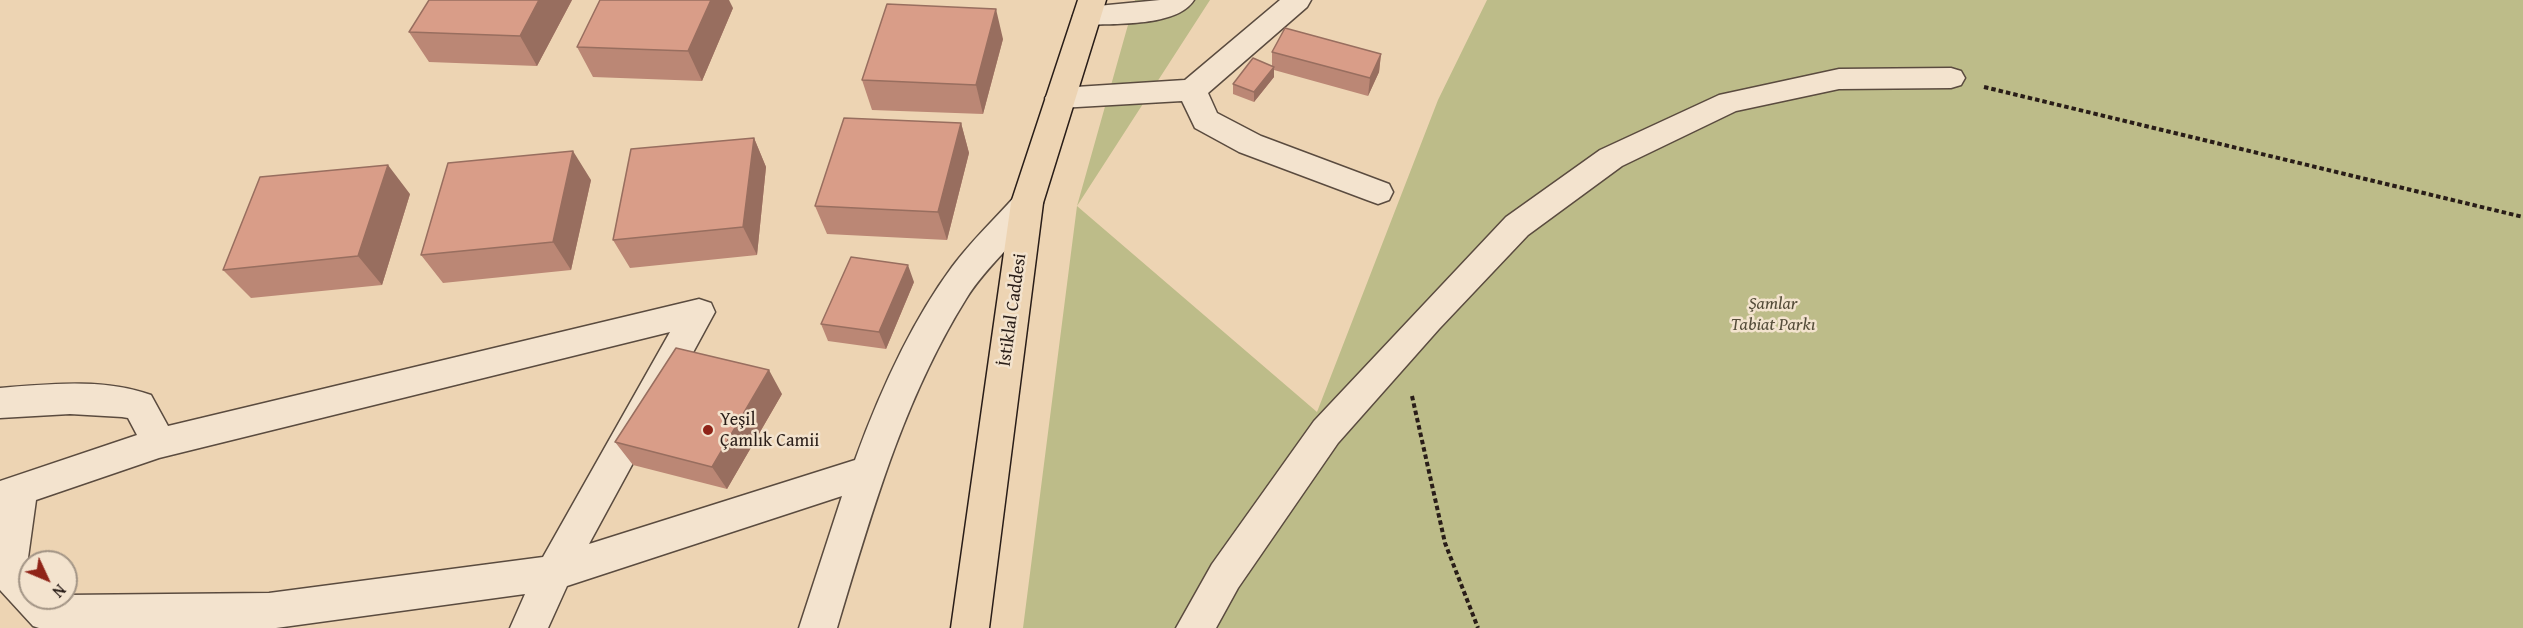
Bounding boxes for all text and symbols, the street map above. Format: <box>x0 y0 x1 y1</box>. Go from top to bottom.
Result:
street label: İstiklal Caddesi <box>994 252 1032 368</box>
park label: Şamlar Tabiat Parkı <box>1731 293 1815 336</box>
place label: Yeşil Çamlık Camii <box>720 409 819 452</box>
marker: Yeşil Çamlık Camii <box>701 423 715 437</box>
north arrow <box>18 550 78 610</box>
text: N <box>47 579 72 603</box>

